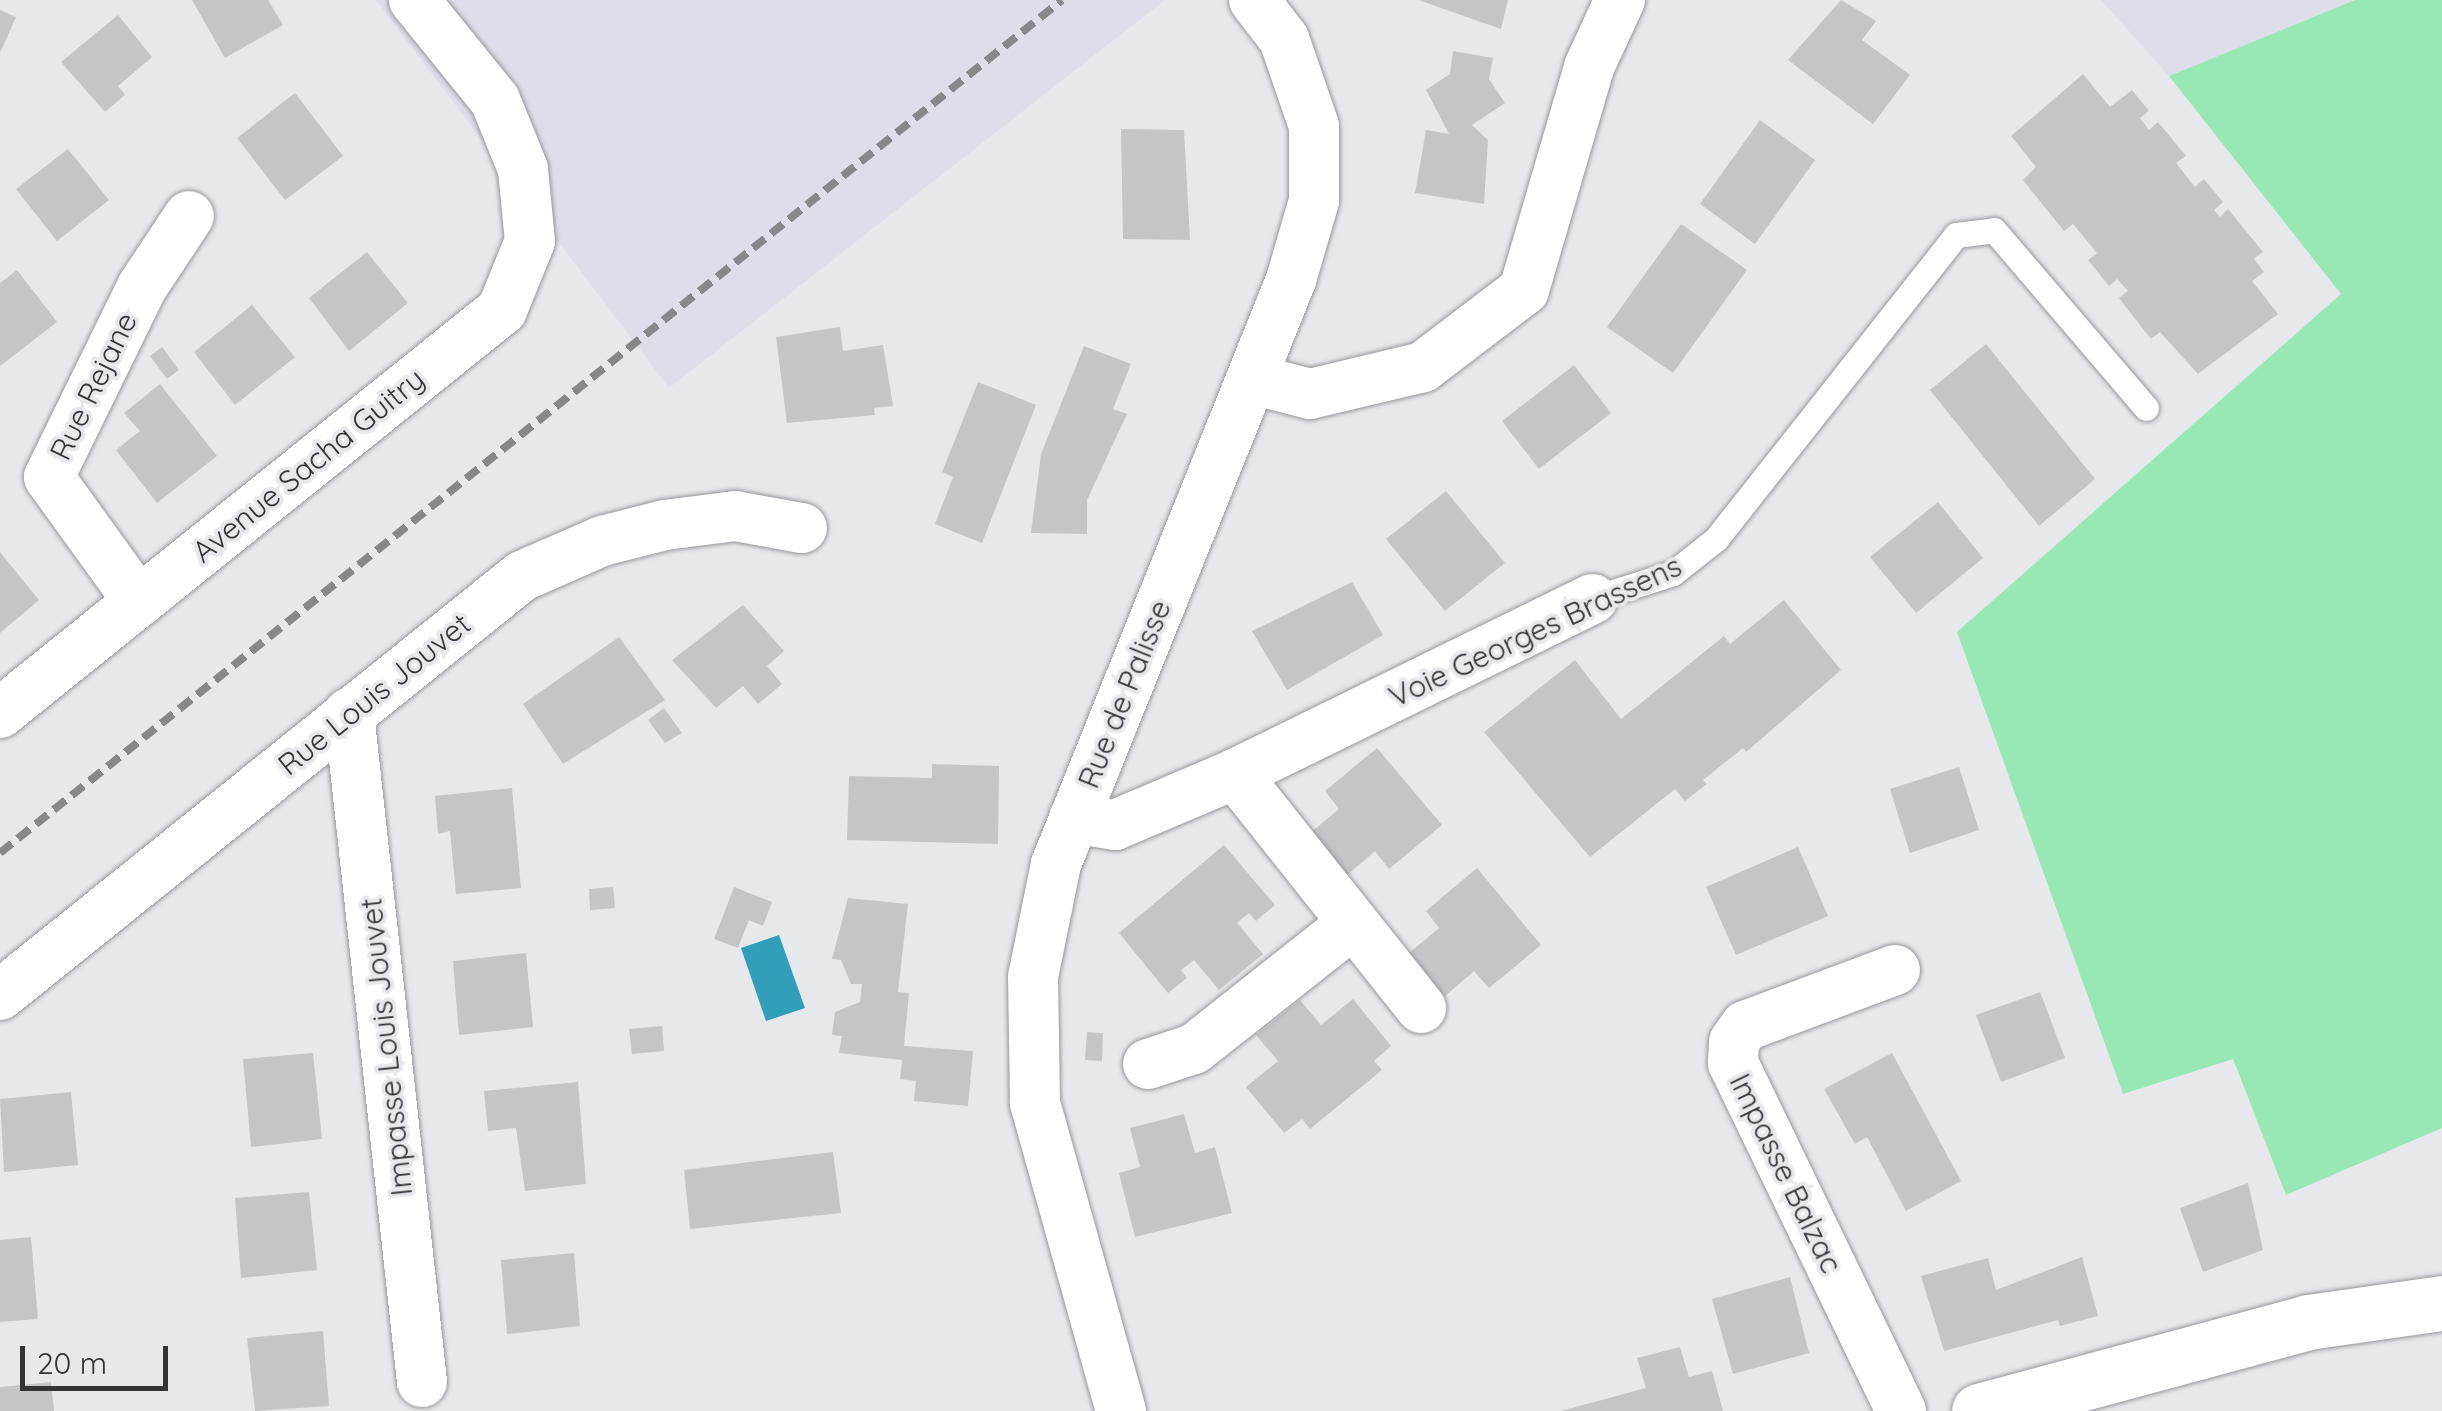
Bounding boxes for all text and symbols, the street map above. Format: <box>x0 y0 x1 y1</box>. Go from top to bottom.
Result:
street label: Rue Rejane <box>42 306 144 466</box>
street label: Avenue Sacha Guitry <box>185 360 431 570</box>
street label: Voie Georges Brassens <box>1383 547 1687 715</box>
street label: Rue de Palisse <box>1070 595 1178 793</box>
street label: Rue Louis Jouvet <box>271 605 477 783</box>
street label: Impasse Louis Jouvet <box>352 896 420 1198</box>
street label: Impasse Balzac <box>1722 1068 1850 1278</box>
scale bar <box>25 1326 172 1388</box>
text: 20 m <box>37 1344 107 1382</box>

